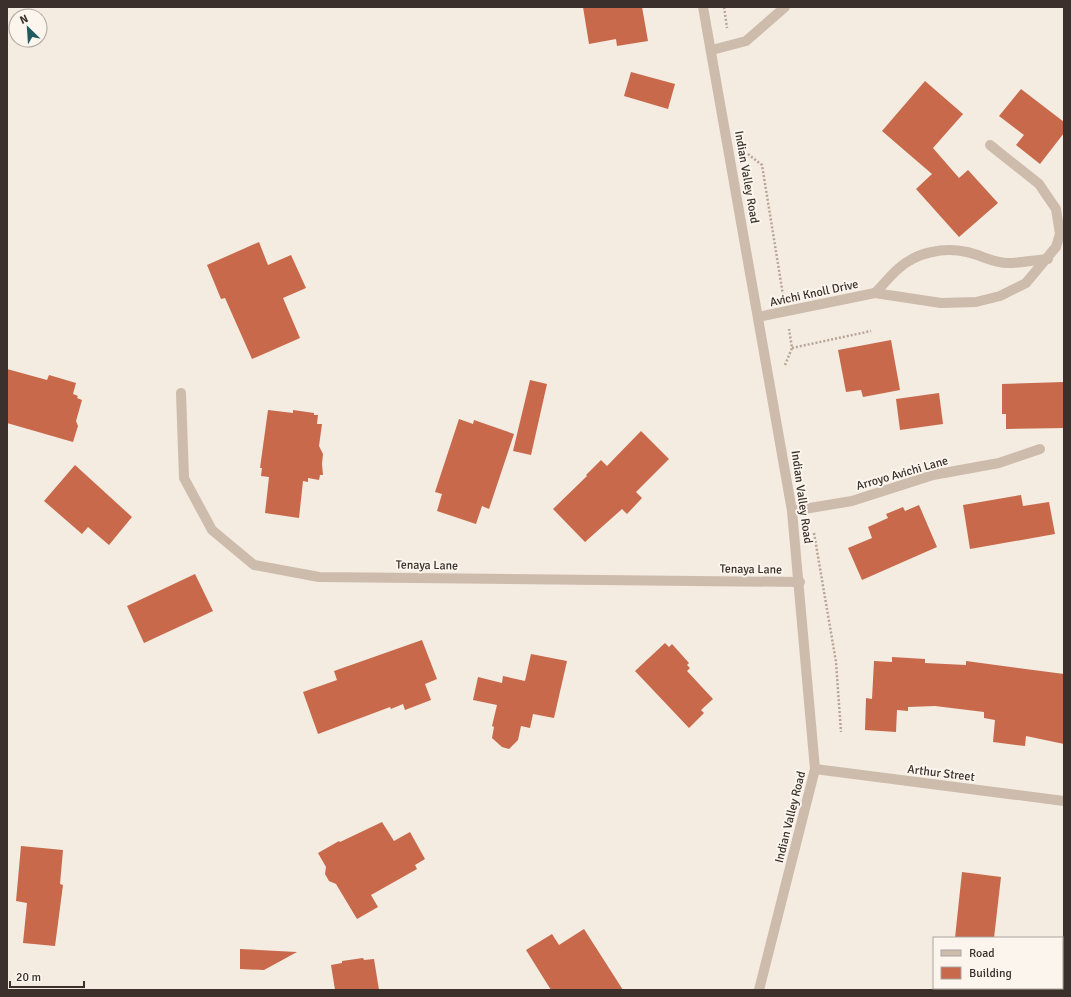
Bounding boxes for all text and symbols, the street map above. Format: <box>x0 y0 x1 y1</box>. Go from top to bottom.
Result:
north arrow <box>8 8 48 48</box>
text: N <box>18 12 30 27</box>
street label: Indian Valley Road <box>731 129 762 225</box>
street label: Avichi Knoll Drive <box>768 277 860 310</box>
street label: Indian Valley Road <box>788 449 815 545</box>
street label: Arroyo Avichi Lane <box>854 453 950 494</box>
street label: Tenaya Lane <box>396 557 458 574</box>
street label: Tenaya Lane <box>720 561 782 578</box>
street label: Arthur Street <box>906 762 975 785</box>
street label: Indian Valley Road <box>772 770 809 865</box>
legend <box>933 937 1063 989</box>
text: Road <box>969 946 995 961</box>
scale bar <box>10 963 84 989</box>
text: Building <box>969 966 1012 981</box>
text: 20 m <box>16 970 41 985</box>

